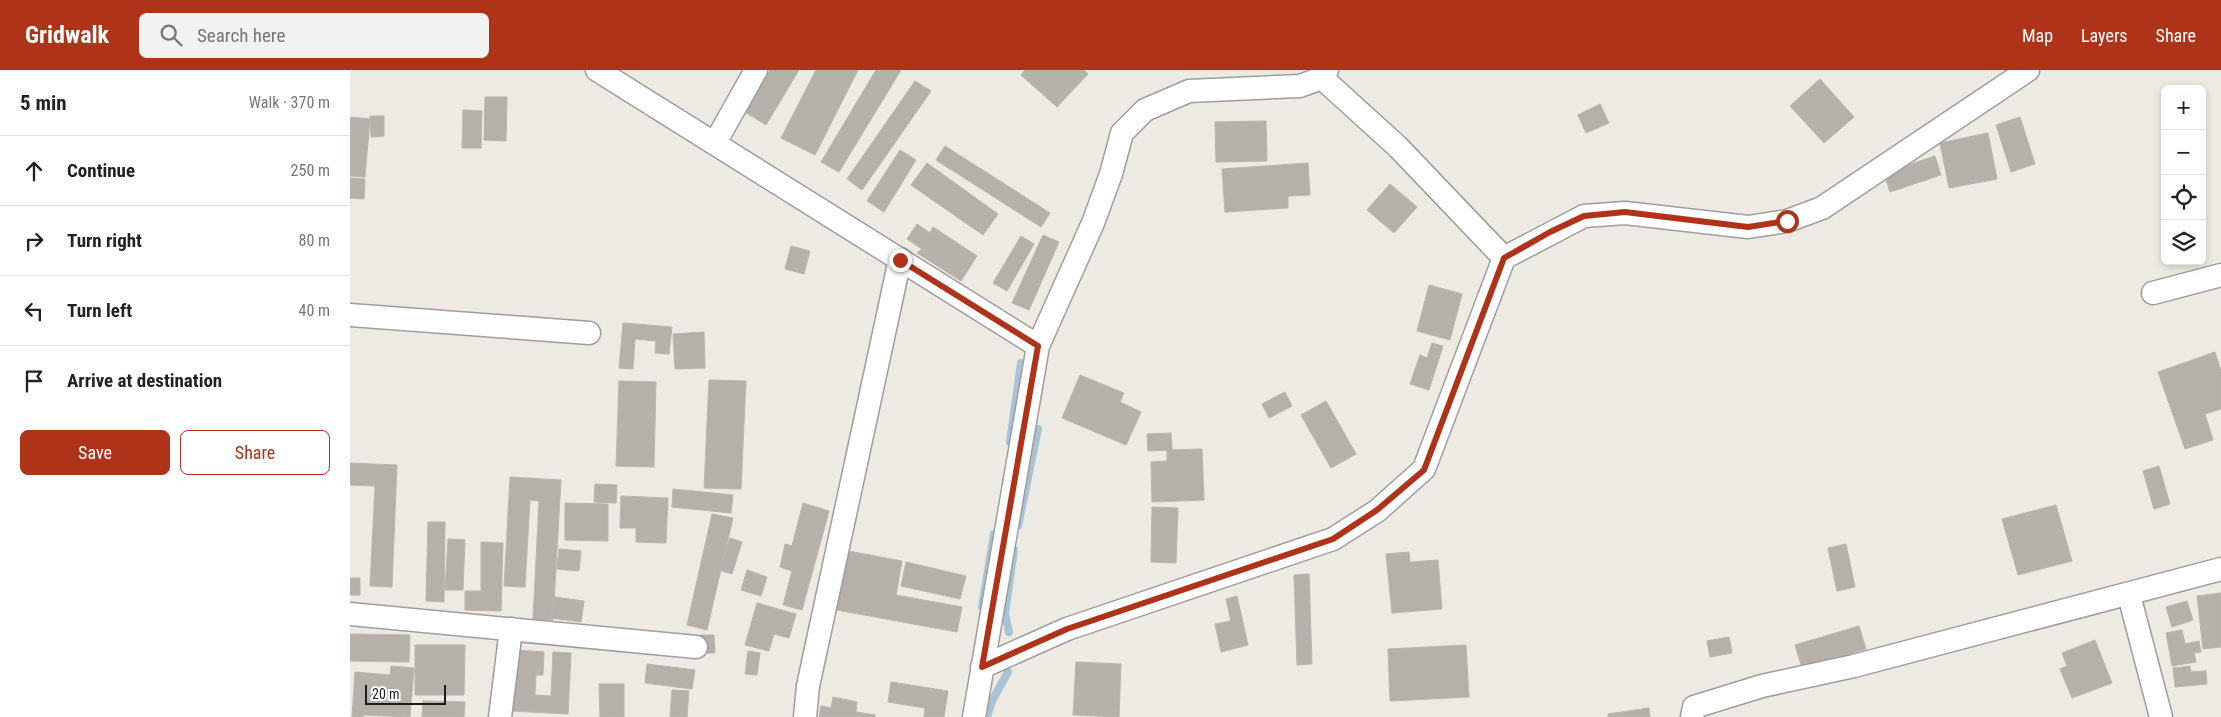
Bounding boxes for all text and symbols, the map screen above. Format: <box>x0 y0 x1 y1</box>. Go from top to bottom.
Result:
search box <box>139 13 489 58</box>
text: Gridwalk <box>25 21 109 49</box>
icon: search <box>157 21 185 49</box>
text: Search here <box>197 24 285 47</box>
text: Map <box>2022 25 2053 46</box>
text: Layers <box>2081 25 2128 46</box>
text: Share <box>2156 25 2196 46</box>
map controls <box>2161 85 2206 265</box>
button: + <box>2161 85 2206 130</box>
text: 5 min <box>20 91 67 115</box>
text: Walk · 370 m <box>249 93 330 112</box>
button: − <box>2161 130 2206 175</box>
icon: ahead <box>20 157 48 185</box>
text: Continue <box>67 159 135 182</box>
text: 250 m <box>291 161 330 180</box>
button: locate <box>2161 175 2206 220</box>
route start <box>1776 210 1799 233</box>
button: layers <box>2161 220 2206 265</box>
icon: right <box>20 227 48 255</box>
text: Turn right <box>67 229 142 252</box>
text: 80 m <box>298 231 330 250</box>
route end <box>889 249 912 272</box>
icon: left <box>20 297 48 325</box>
text: Turn left <box>67 299 132 322</box>
text: 40 m <box>298 301 330 320</box>
icon: arrive <box>20 367 48 395</box>
text: Arrive at destination <box>67 369 222 392</box>
button: Save <box>20 430 170 475</box>
button: Share <box>180 430 330 475</box>
scale bar <box>365 682 446 705</box>
text: 20 m <box>372 686 400 702</box>

